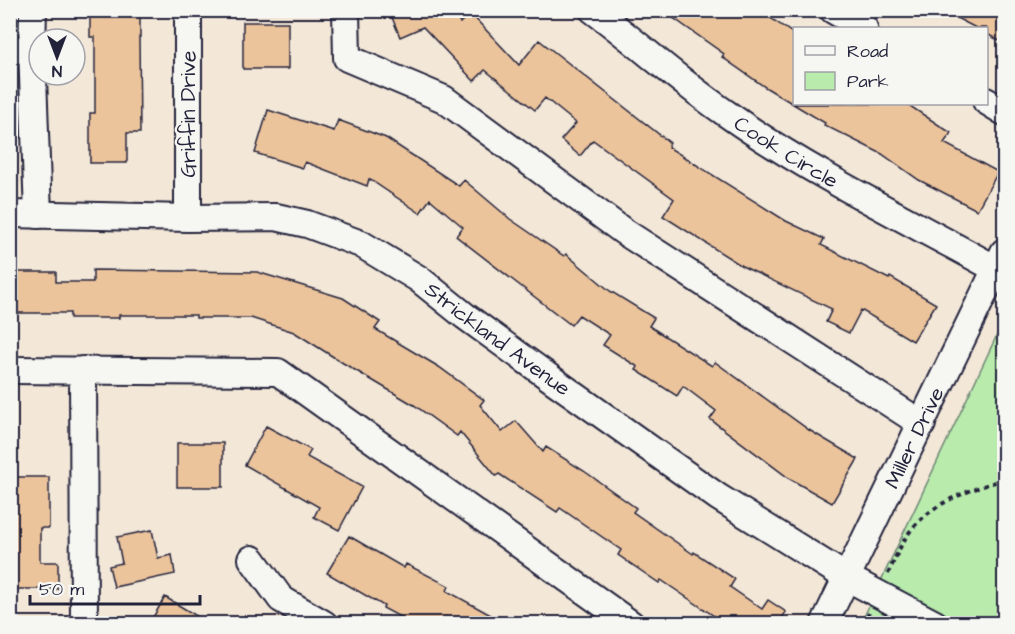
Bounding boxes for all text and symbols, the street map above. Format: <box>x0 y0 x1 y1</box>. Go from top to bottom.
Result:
north arrow <box>27 27 87 87</box>
legend <box>793 27 988 105</box>
text: Road <box>847 39 888 64</box>
street label: Griffin Drive <box>174 51 203 177</box>
text: N <box>52 60 62 82</box>
text: Park <box>847 69 889 94</box>
street label: Cook Circle <box>728 109 844 195</box>
street label: Strickland Avenue <box>419 275 576 403</box>
street label: Miller Drive <box>877 382 951 493</box>
scale bar <box>30 568 200 606</box>
text: 50 m <box>39 577 84 602</box>

